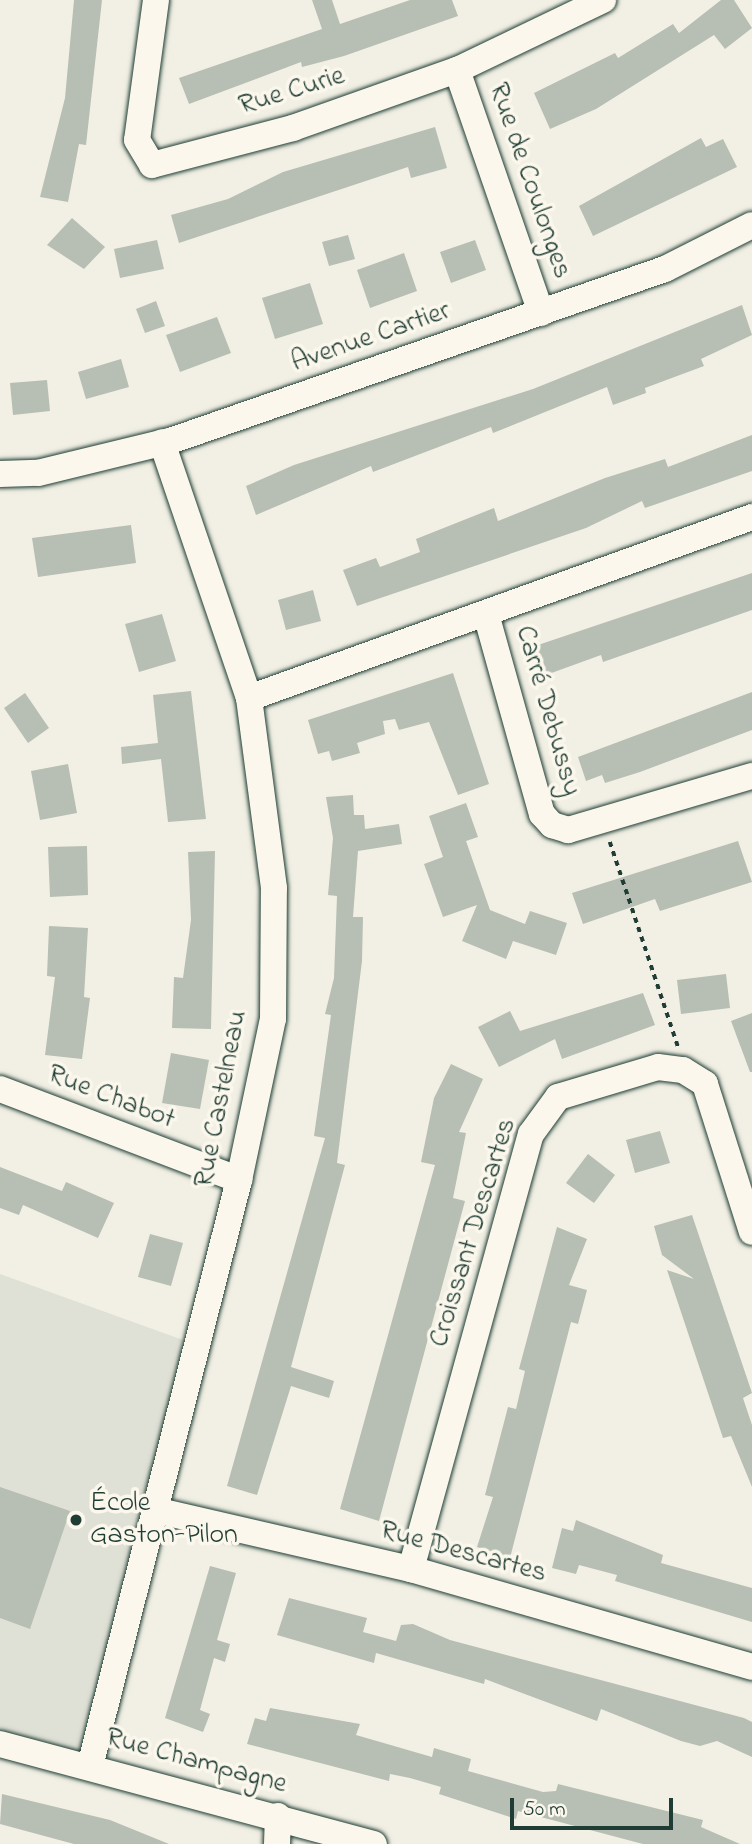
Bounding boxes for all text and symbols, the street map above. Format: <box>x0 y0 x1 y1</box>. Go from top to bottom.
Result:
street label: Rue Curie <box>235 60 349 124</box>
street label: Rue de Coulonges <box>480 79 578 283</box>
street label: Avenue Cartier <box>287 295 455 381</box>
street label: Carré Debussy <box>507 622 587 800</box>
street label: Rue Castelneau <box>188 1008 256 1190</box>
street label: Rue Chabot <box>43 1058 179 1138</box>
street label: Croissant Descartes <box>423 1115 525 1351</box>
place label: École Gaston-Pilon <box>90 1487 238 1553</box>
marker: École Gaston-Pilon <box>68 1512 84 1528</box>
street label: Rue Descartes <box>376 1515 550 1591</box>
street label: Rue Champagne <box>102 1722 290 1802</box>
scale bar <box>514 1784 677 1828</box>
text: 50 m <box>523 1795 566 1825</box>

